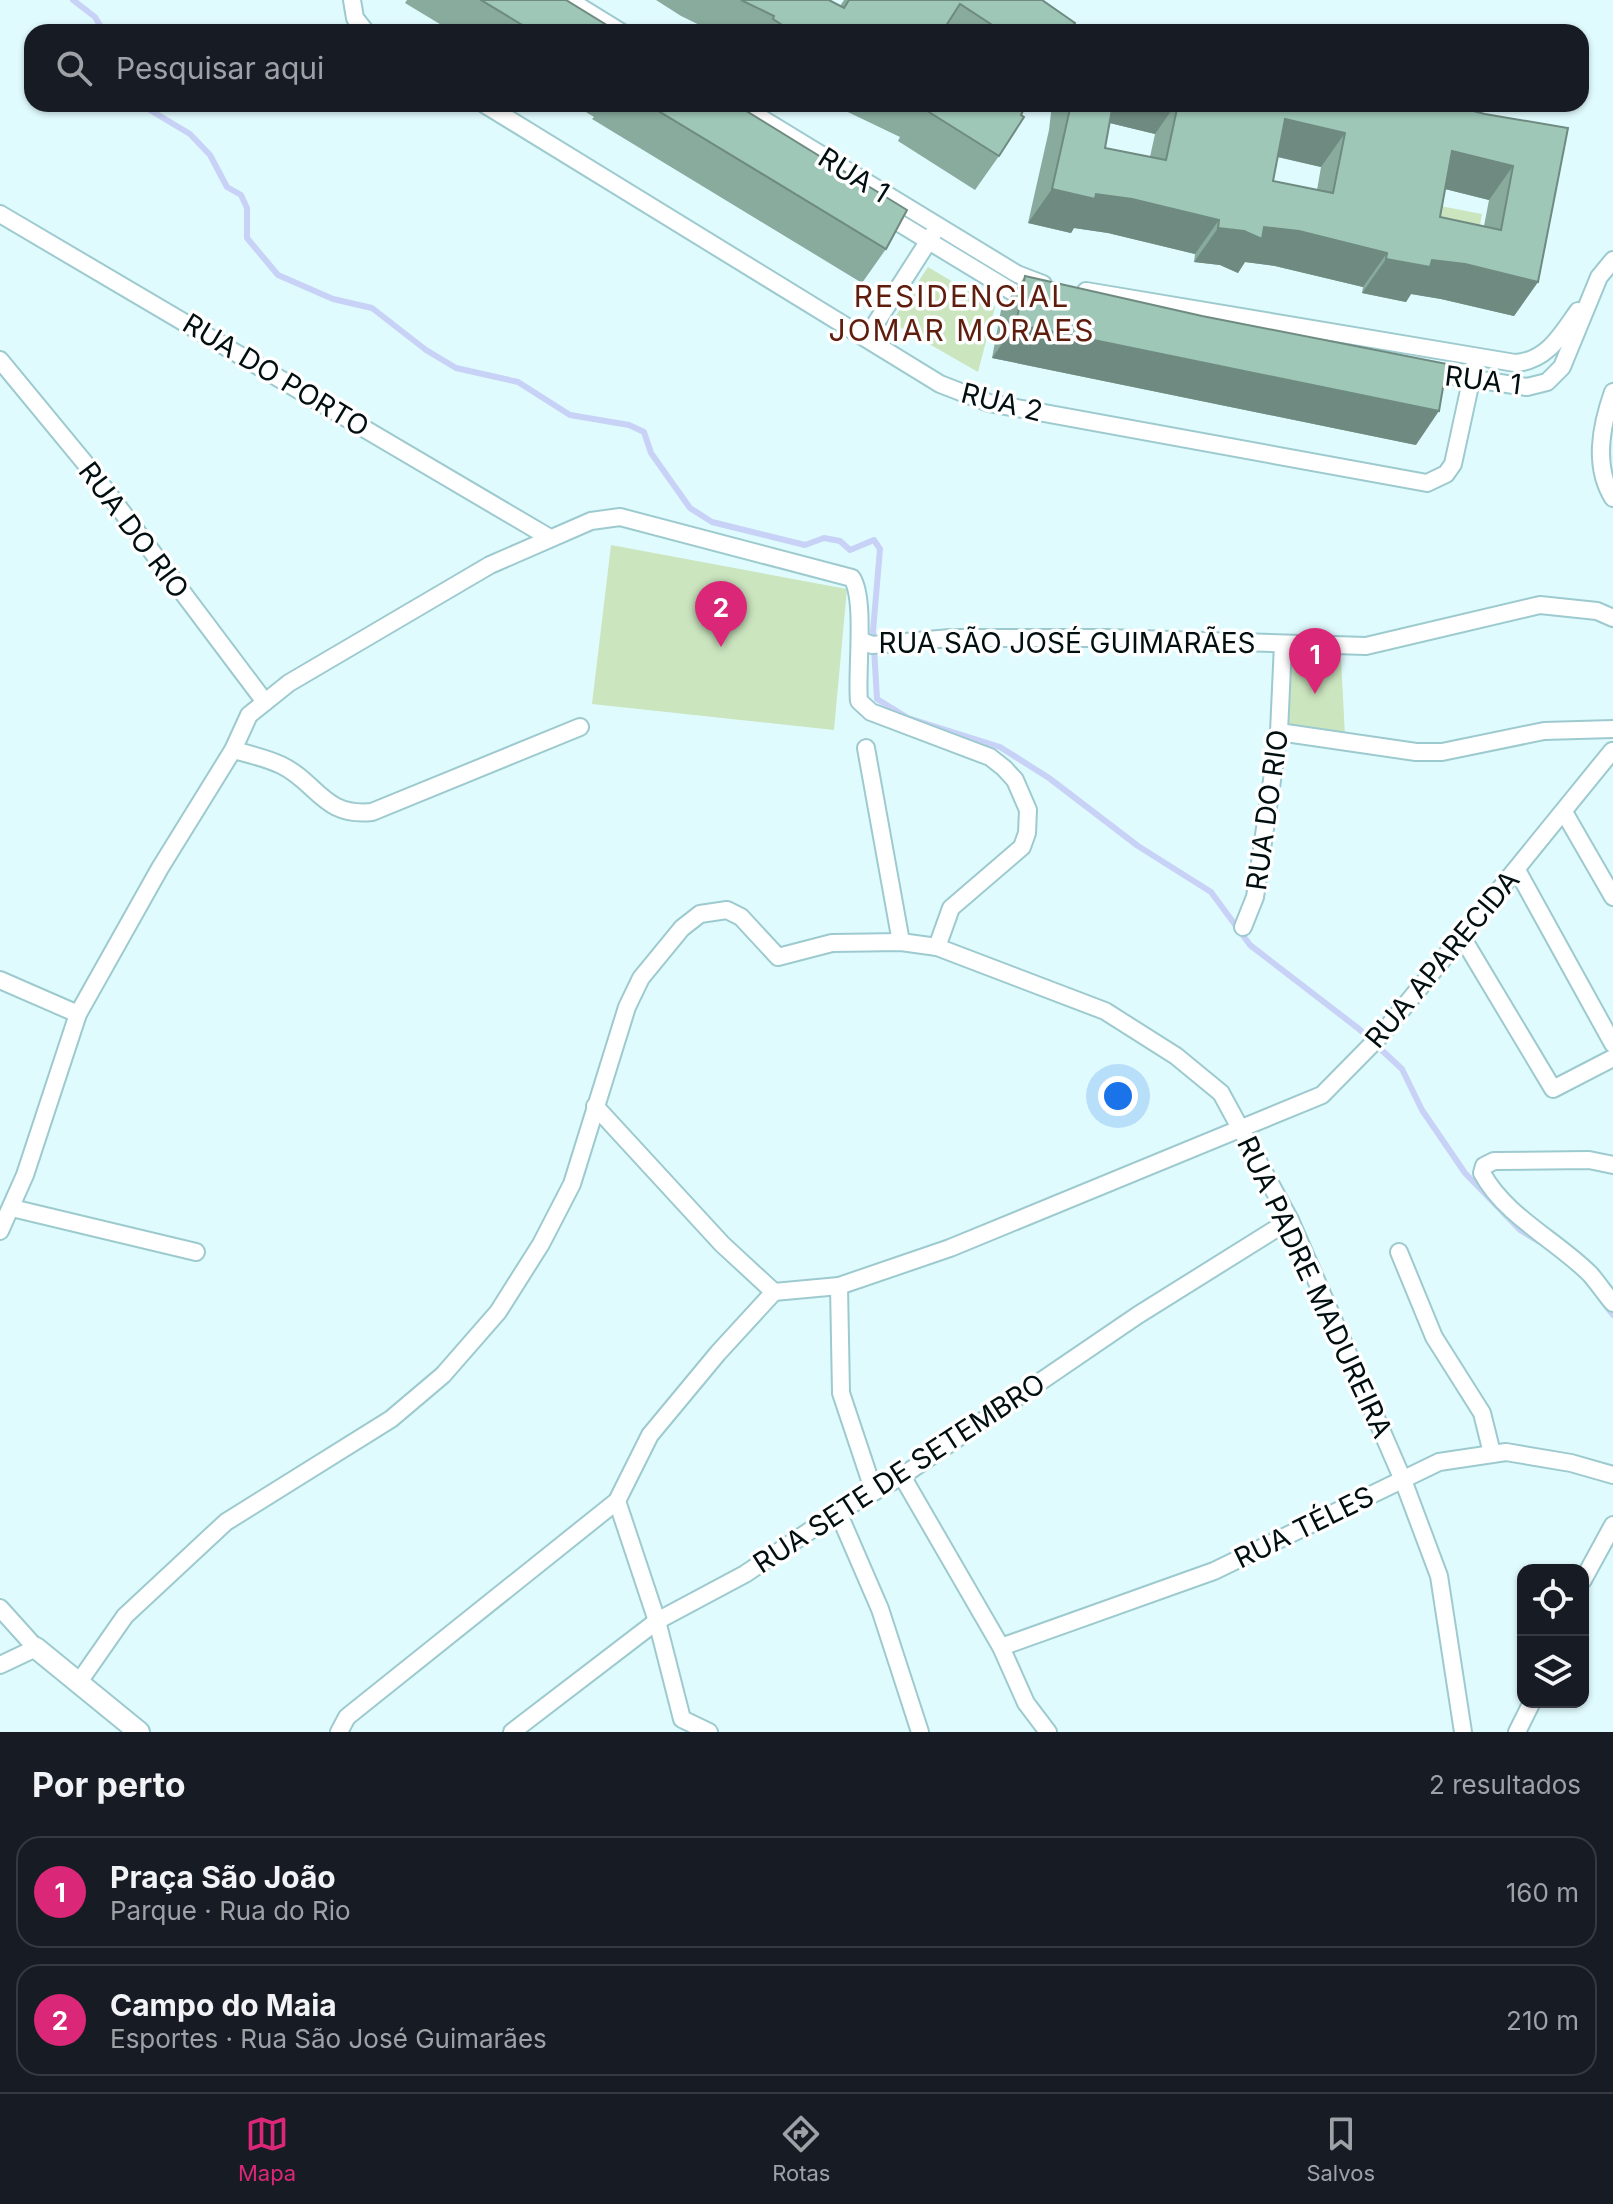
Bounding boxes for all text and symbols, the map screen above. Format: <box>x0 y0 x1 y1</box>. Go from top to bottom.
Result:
search box <box>24 24 1589 112</box>
icon: search <box>52 46 96 90</box>
text: Pesquisar aqui <box>116 50 324 86</box>
street label: RUA 1 <box>812 140 896 210</box>
district label: RESIDENCIAL JOMAR MORAES <box>829 278 1095 348</box>
street label: RUA DO PORTO <box>177 306 375 444</box>
street label: RUA 1 <box>1443 358 1523 402</box>
street label: RUA 2 <box>958 376 1046 428</box>
street label: RUA DO RIO <box>72 455 196 605</box>
pin: 2 <box>695 581 747 647</box>
street label: RUA SÃO JOSÉ GUIMARÃES <box>878 625 1256 660</box>
pin: 1 <box>1289 628 1341 694</box>
street label: RUA DO RIO <box>1239 727 1295 893</box>
street label: RUA APARECIDA <box>1358 863 1526 1055</box>
your location <box>1098 1076 1138 1116</box>
street label: RUA PADRE MADUREIRA <box>1230 1131 1400 1443</box>
street label: RUA SETE DE SETEMBRO <box>747 1366 1051 1580</box>
street label: RUA TÉLES <box>1228 1478 1379 1575</box>
map controls <box>1517 1564 1589 1708</box>
button: locate <box>1517 1564 1589 1636</box>
button: layers <box>1517 1636 1589 1708</box>
text: Por perto <box>32 1764 186 1805</box>
text: 2 resultados <box>1429 1769 1581 1800</box>
text: Praça São João <box>110 1859 336 1895</box>
text: 1 <box>54 1877 66 1908</box>
text: 160 m <box>1506 1877 1579 1908</box>
text: Parque · Rua do Rio <box>110 1895 351 1926</box>
text: Campo do Maia <box>110 1987 337 2023</box>
text: 2 <box>52 2005 68 2036</box>
text: 210 m <box>1506 2005 1579 2036</box>
text: Esportes · Rua São José Guimarães <box>110 2023 547 2054</box>
tab: Mapa <box>238 2112 296 2186</box>
tab: Rotas <box>772 2112 830 2186</box>
tab: Salvos <box>1306 2112 1375 2186</box>

